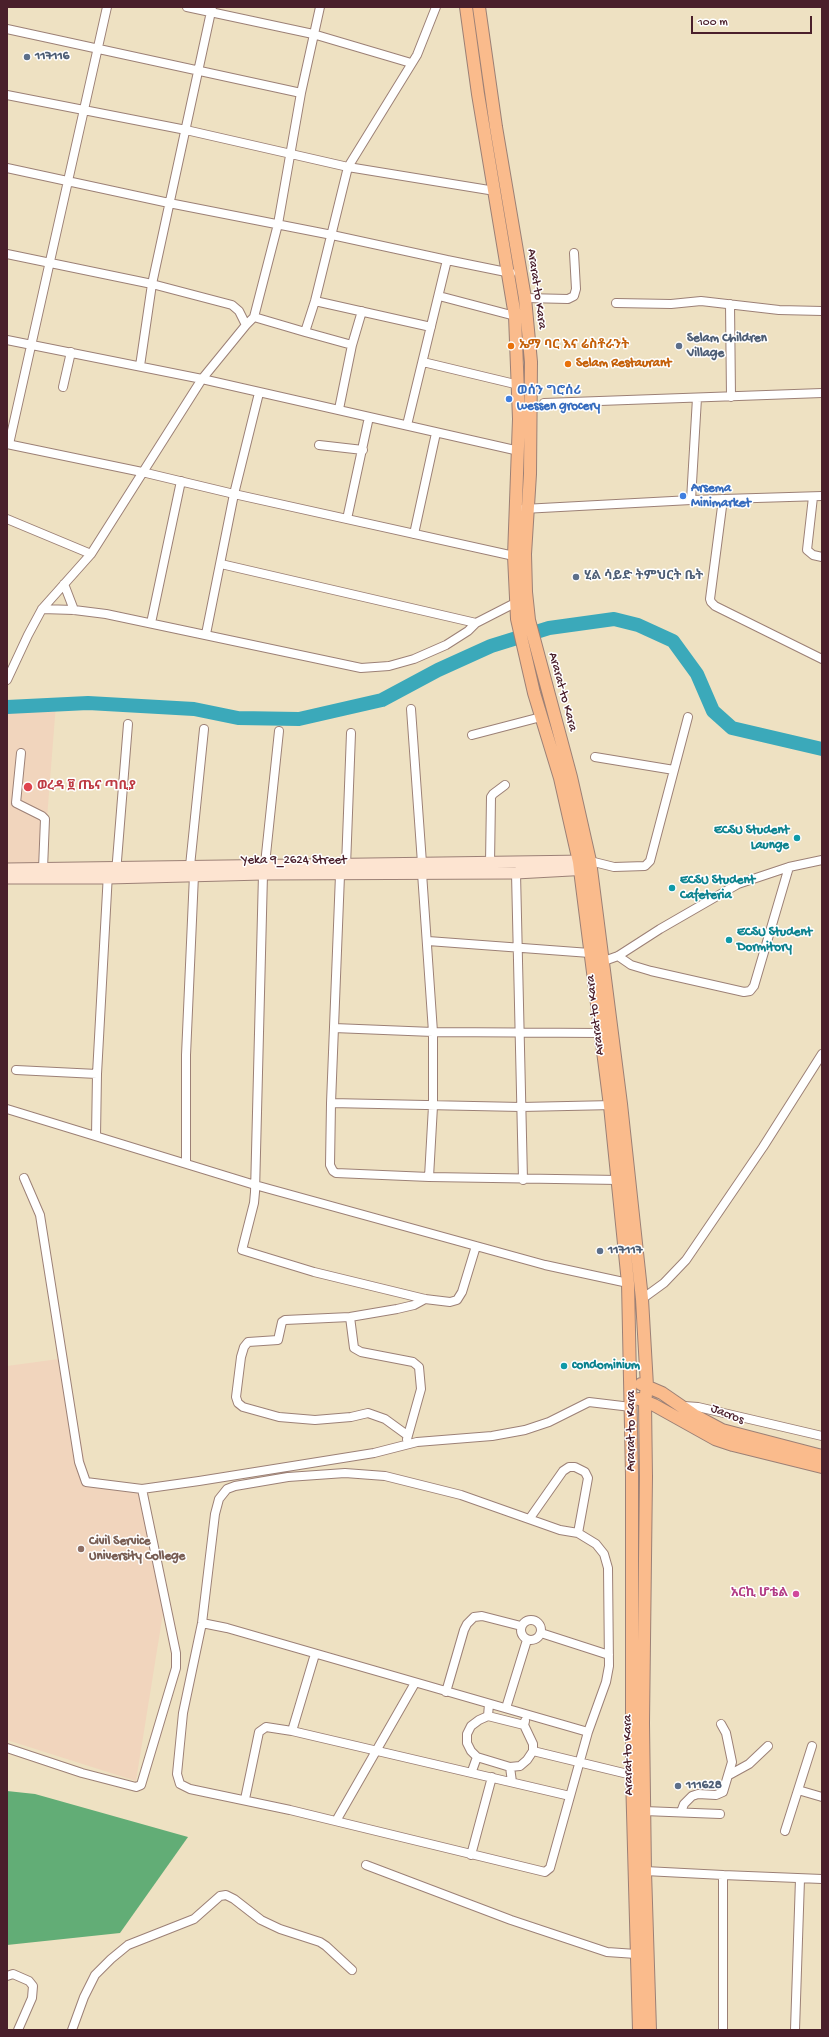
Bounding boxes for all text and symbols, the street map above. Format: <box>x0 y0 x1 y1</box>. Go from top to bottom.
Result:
scale bar <box>693 8 814 34</box>
text: 100 m <box>698 16 728 30</box>
place label: 117116 <box>35 49 69 65</box>
marker: 117116 <box>22 52 32 62</box>
street label: Ararat to Kara <box>523 248 549 330</box>
place label: Selam Children Village <box>687 331 767 362</box>
place label: ኤማ ባር እና ሬስቶራንት <box>519 338 629 354</box>
marker: ኤማ ባር እና ሬስቶራንት <box>506 341 516 351</box>
marker: Selam Children Village <box>674 341 684 351</box>
place label: Selam Restaurant <box>576 356 671 372</box>
marker: Selam Restaurant <box>563 359 573 369</box>
place label: ወሰን ግሮሰሪ wessen grocery <box>517 384 600 415</box>
marker: ወሰን ግሮሰሪ wessen grocery <box>504 394 514 404</box>
place label: Arsema Minimarket <box>691 481 751 512</box>
marker: Arsema Minimarket <box>678 491 688 501</box>
place label: ሂል ሳይድ ትምህርት ቤት <box>584 569 703 585</box>
marker: ሂል ሳይድ ትምህርት ቤት <box>571 572 581 582</box>
street label: Ararat to Kara <box>544 651 580 733</box>
place label: ወረዳ ፱ ጤና ጣቢያ <box>37 779 136 795</box>
marker: ወረዳ ፱ ጤና ጣቢያ <box>22 781 34 793</box>
place label: ECSU Student Launge <box>714 823 789 854</box>
marker: ECSU Student Launge <box>792 833 802 843</box>
street label: Yeka 9_2624 Street <box>241 853 347 869</box>
place label: ECSU Student Cafeteria <box>680 873 755 904</box>
marker: ECSU Student Cafeteria <box>667 883 677 893</box>
place label: ECSU Student Dormitory <box>737 925 812 956</box>
marker: ECSU Student Dormitory <box>724 935 734 945</box>
street label: Ararat to Kara <box>583 974 609 1056</box>
place label: 117117 <box>608 1243 643 1259</box>
marker: 117117 <box>595 1246 605 1256</box>
place label: condominium <box>572 1358 640 1374</box>
marker: condominium <box>559 1361 569 1371</box>
street label: Ararat to Kara <box>624 1390 640 1472</box>
street label: Jacros <box>708 1401 746 1429</box>
place label: Civil Service University College <box>89 1534 185 1565</box>
marker: Civil Service University College <box>76 1544 86 1554</box>
place label: አርኪ ሆቴል <box>731 1586 788 1602</box>
marker: አርኪ ሆቴል <box>791 1589 801 1599</box>
street label: Ararat to Kara <box>620 1714 638 1796</box>
place label: 111628 <box>686 1778 722 1794</box>
marker: 111628 <box>673 1781 683 1791</box>

